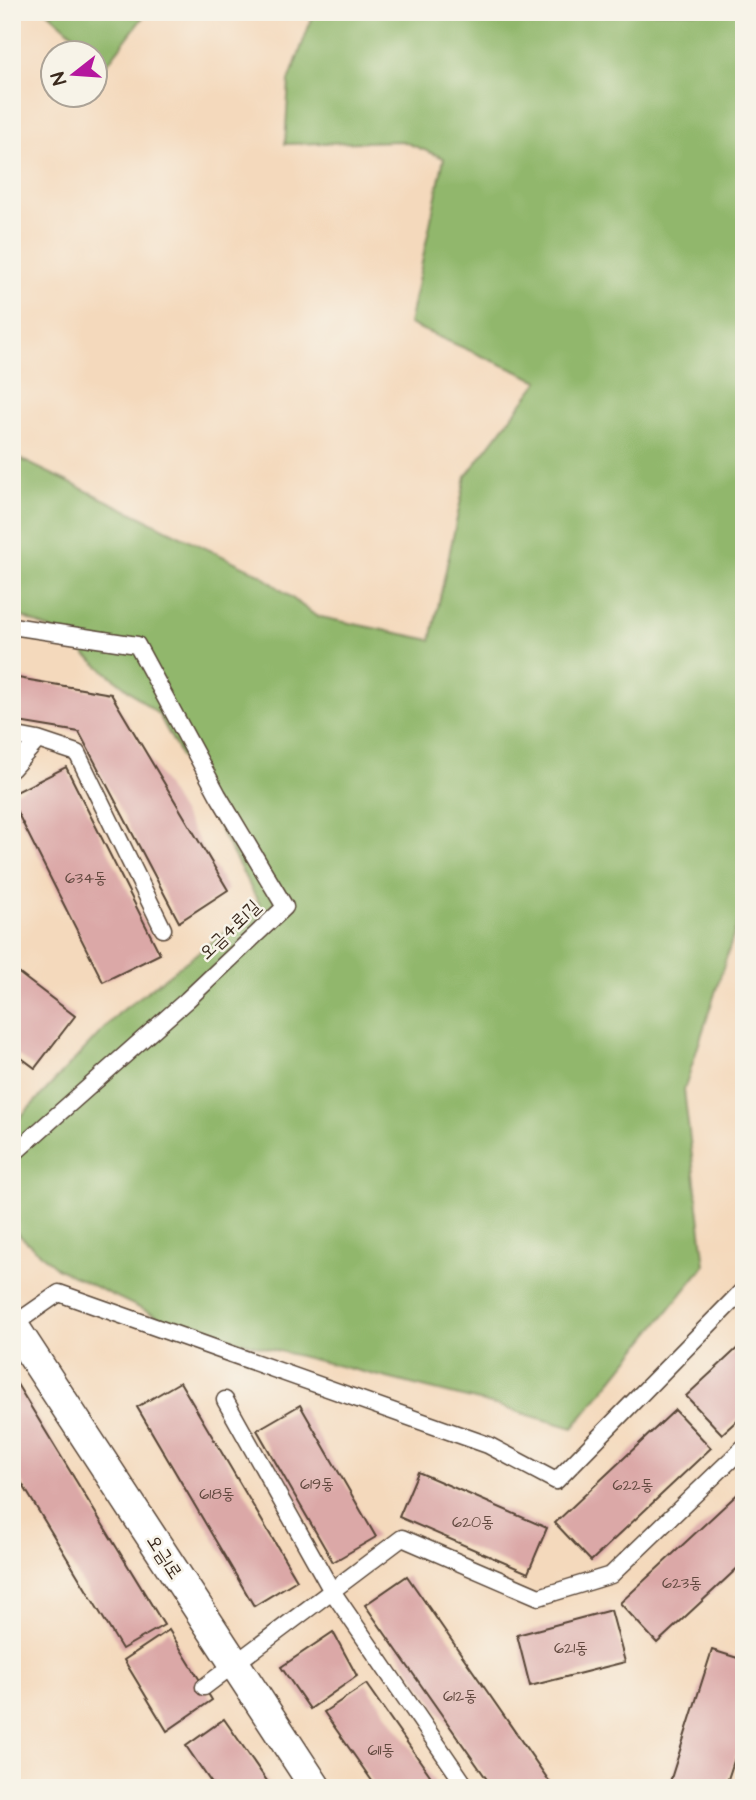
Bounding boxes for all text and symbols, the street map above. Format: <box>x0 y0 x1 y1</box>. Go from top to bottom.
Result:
north arrow <box>38 38 108 108</box>
text: N <box>45 69 74 88</box>
house number: 634동 <box>65 867 107 889</box>
street label: 오금4로1길 <box>193 894 267 966</box>
house number: 619동 <box>300 1473 334 1495</box>
house number: 622동 <box>612 1474 654 1496</box>
house number: 618동 <box>199 1483 235 1505</box>
house number: 620동 <box>452 1511 494 1533</box>
street label: 오금1로 <box>140 1529 188 1585</box>
house number: 623동 <box>662 1572 702 1594</box>
house number: 621동 <box>554 1637 588 1659</box>
house number: 612동 <box>443 1685 477 1707</box>
house number: 611동 <box>368 1739 395 1761</box>

